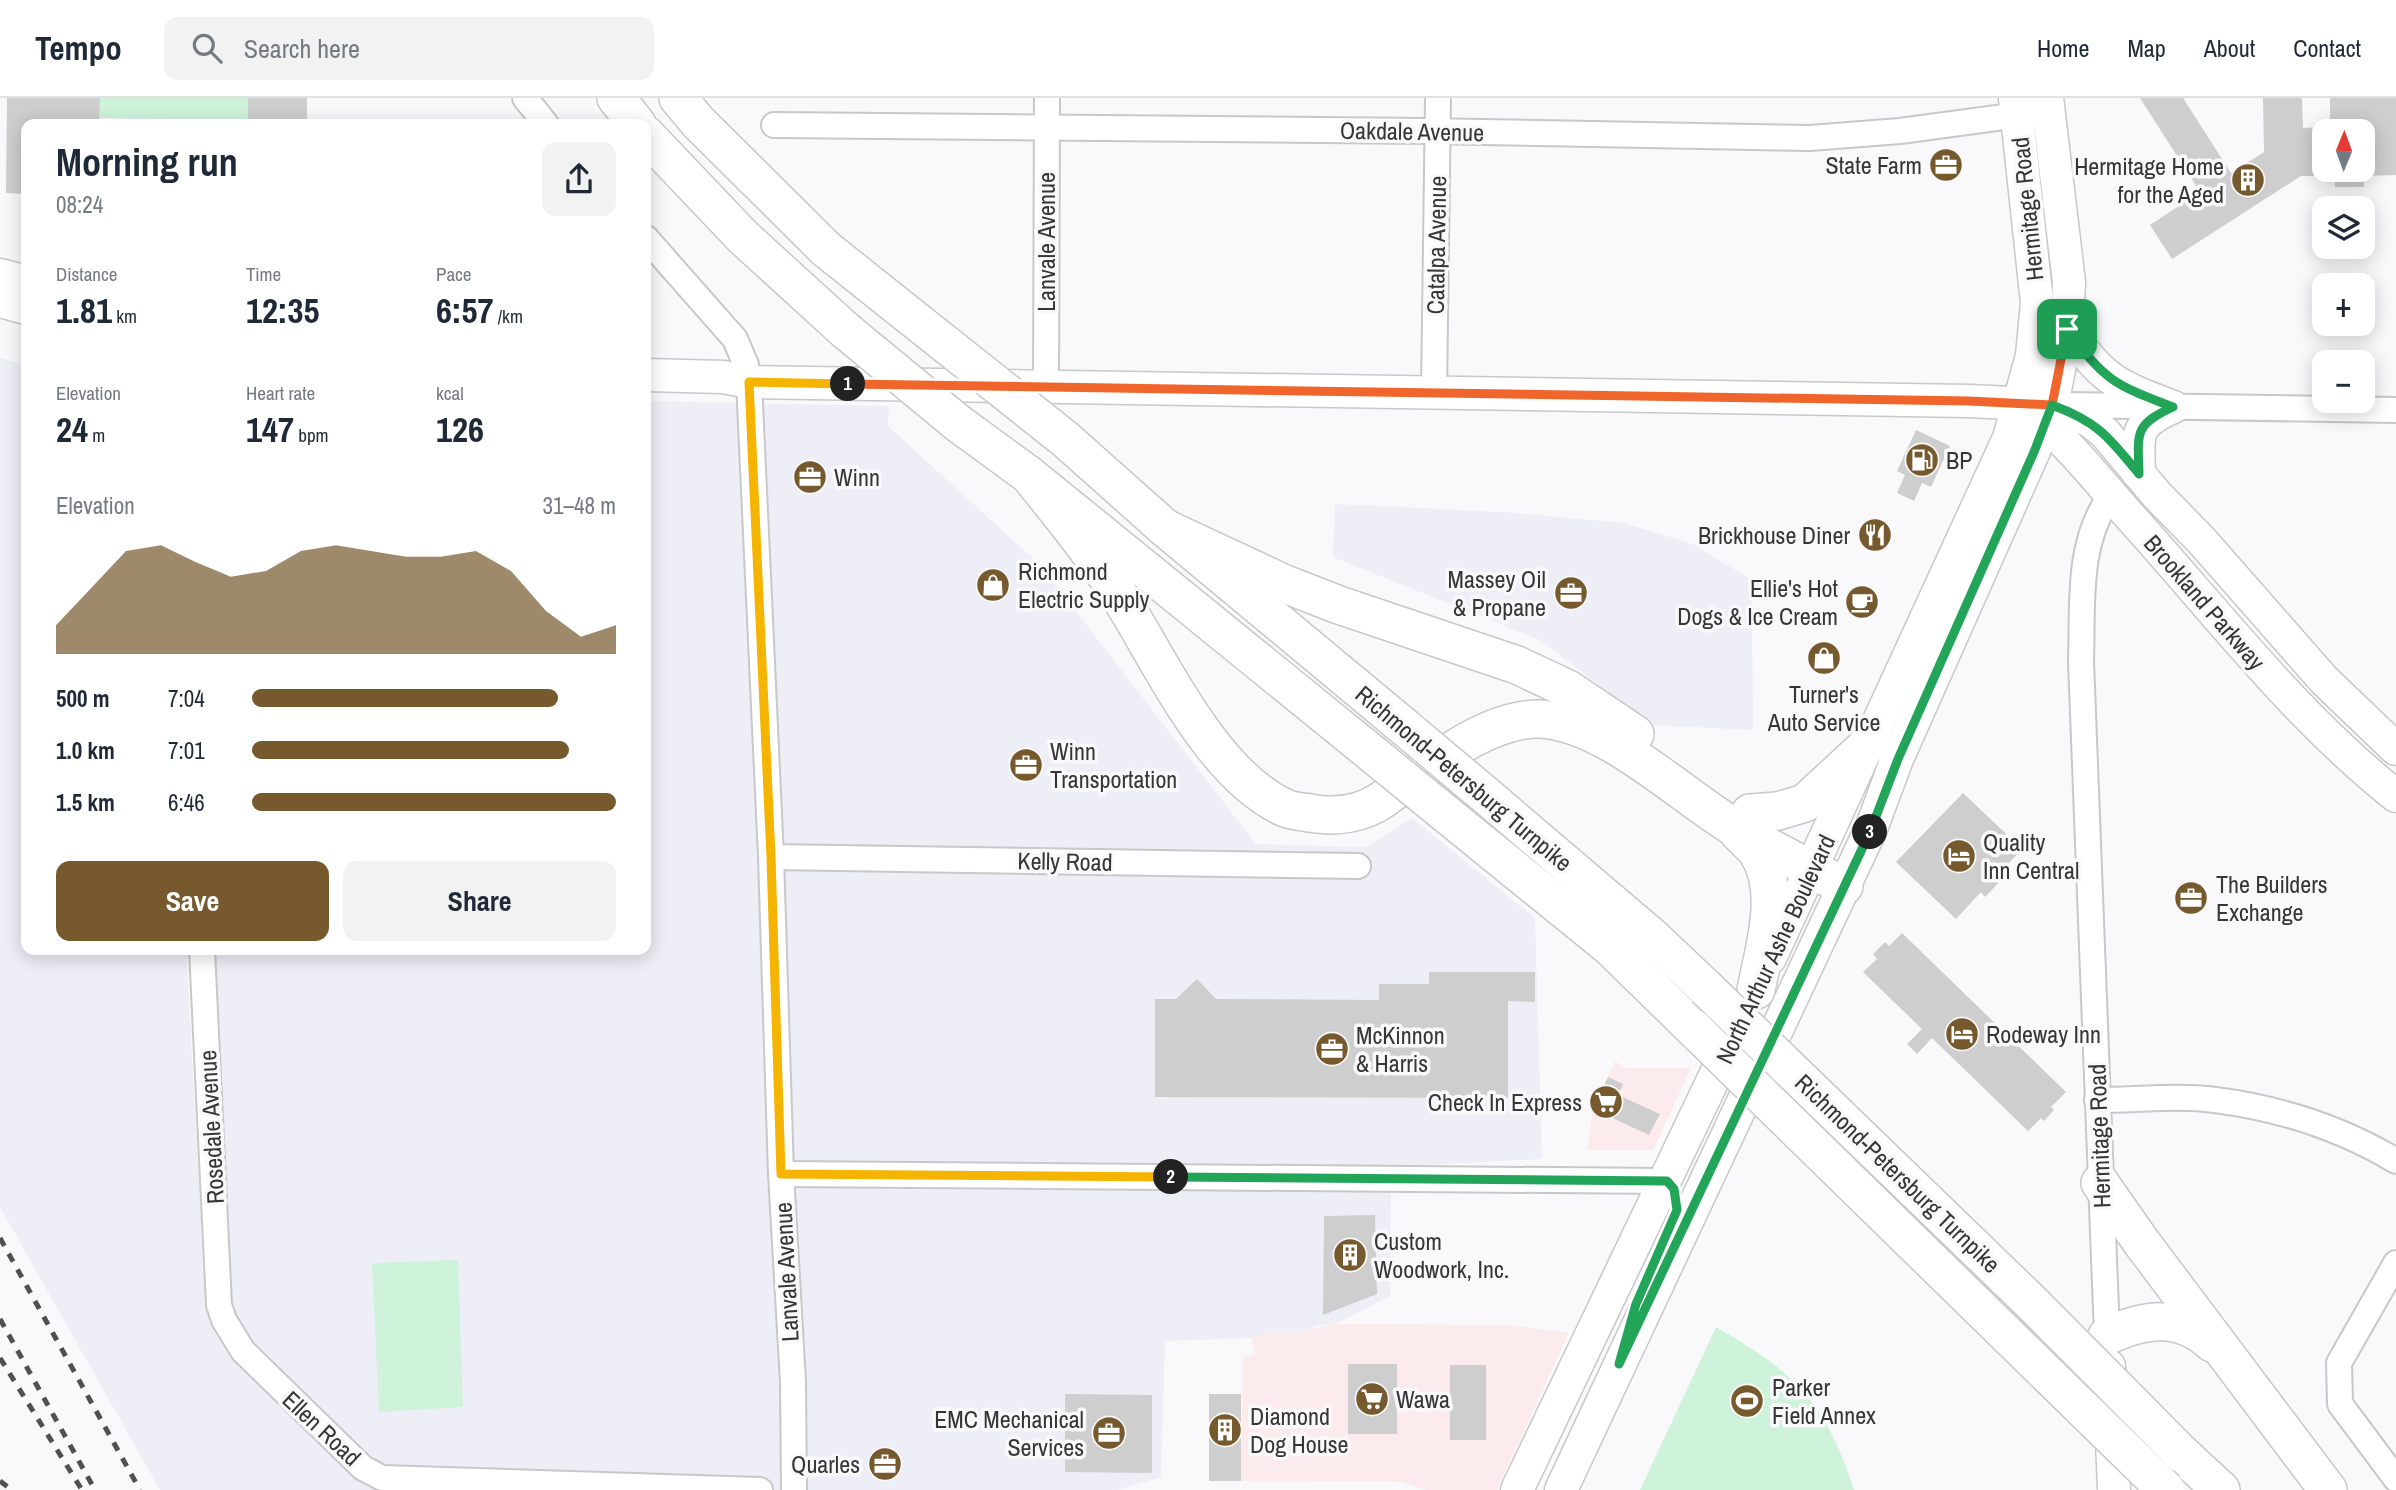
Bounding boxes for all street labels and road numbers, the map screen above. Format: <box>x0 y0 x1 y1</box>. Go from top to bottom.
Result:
street label: Oakdale Avenue <box>1340 114 1484 148</box>
street label: Hermitage Road <box>2004 136 2050 282</box>
street label: Lanvale Avenue <box>1030 172 1062 312</box>
street label: Catalpa Avenue <box>1419 175 1453 315</box>
street label: Brookland Parkway <box>2137 528 2273 677</box>
street label: Richmond-Petersburg Turnpike <box>1349 678 1579 878</box>
street label: North Arthur Ashe Boulevard <box>1708 829 1842 1069</box>
street label: Kelly Road <box>1017 844 1113 878</box>
street label: Rosedale Avenue <box>191 1049 231 1205</box>
street label: Hermitage Road <box>2080 1063 2118 1209</box>
street label: Richmond-Petersburg Turnpike <box>1788 1066 2008 1280</box>
street label: Lanvale Avenue <box>766 1201 806 1343</box>
street label: Ellen Road <box>276 1383 368 1473</box>

